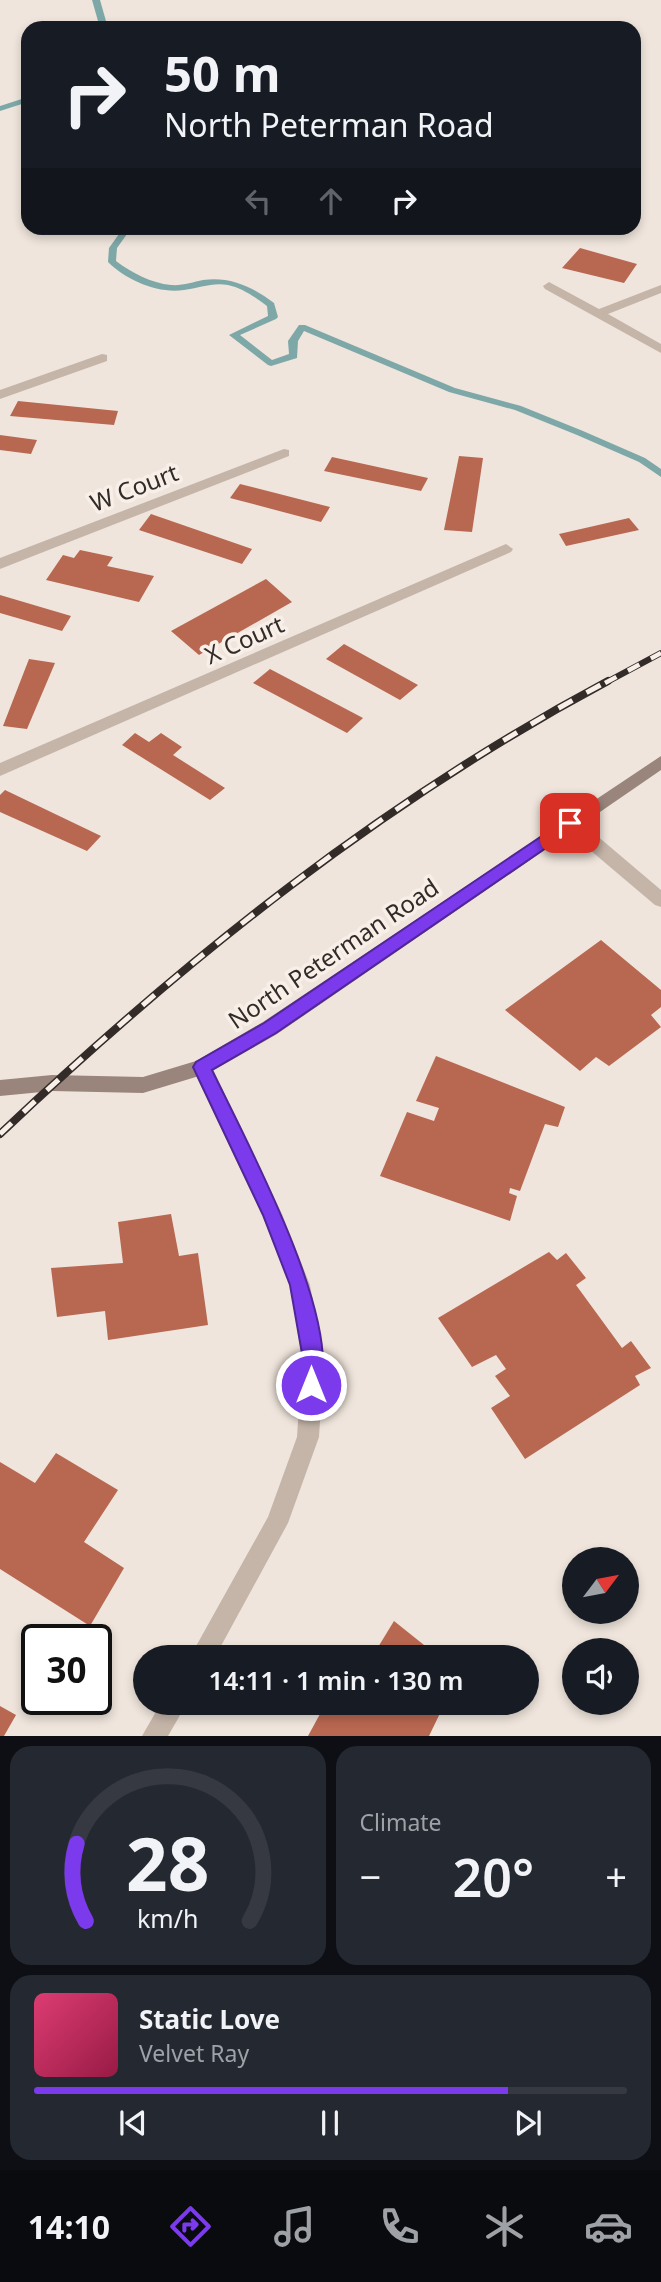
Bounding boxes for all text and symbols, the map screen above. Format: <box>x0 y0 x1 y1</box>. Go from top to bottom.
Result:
text: 50 m <box>164 40 281 106</box>
icon: right <box>49 49 140 140</box>
text: North Peterman Road <box>164 103 494 146</box>
icon: left <box>239 182 277 220</box>
icon: ahead <box>312 182 350 220</box>
icon: right <box>385 182 423 220</box>
street label: W Court <box>85 455 183 519</box>
street label: X Court <box>199 607 289 671</box>
pin <box>540 793 600 853</box>
icon: arrive <box>551 804 589 842</box>
street label: North Peterman Road <box>221 870 445 1036</box>
position arrow <box>274 1348 348 1422</box>
north arrow <box>562 1547 639 1624</box>
map controls <box>562 1547 639 1715</box>
speed limit sign: 30 <box>21 1624 112 1715</box>
button: sound <box>562 1638 639 1715</box>
text: 14:11 · 1 min · 130 m <box>209 1662 463 1698</box>
text: Climate <box>360 1806 442 1838</box>
text: 28 <box>126 1814 209 1913</box>
text: 20° <box>452 1841 534 1912</box>
text: − <box>360 1850 381 1902</box>
text: + <box>605 1850 627 1902</box>
text: km/h <box>137 1901 199 1935</box>
text: Static Love <box>139 2001 280 2037</box>
text: Velvet Ray <box>139 2037 249 2069</box>
icon: previous <box>114 2104 152 2142</box>
icon: pause <box>311 2104 349 2142</box>
icon: next <box>509 2104 547 2142</box>
icon: directions <box>166 2202 215 2251</box>
icon: music <box>270 2202 319 2251</box>
icon: phone <box>375 2202 424 2251</box>
icon: climate <box>480 2202 529 2251</box>
icon: car <box>584 2202 633 2251</box>
text: 14:10 <box>28 2205 110 2248</box>

